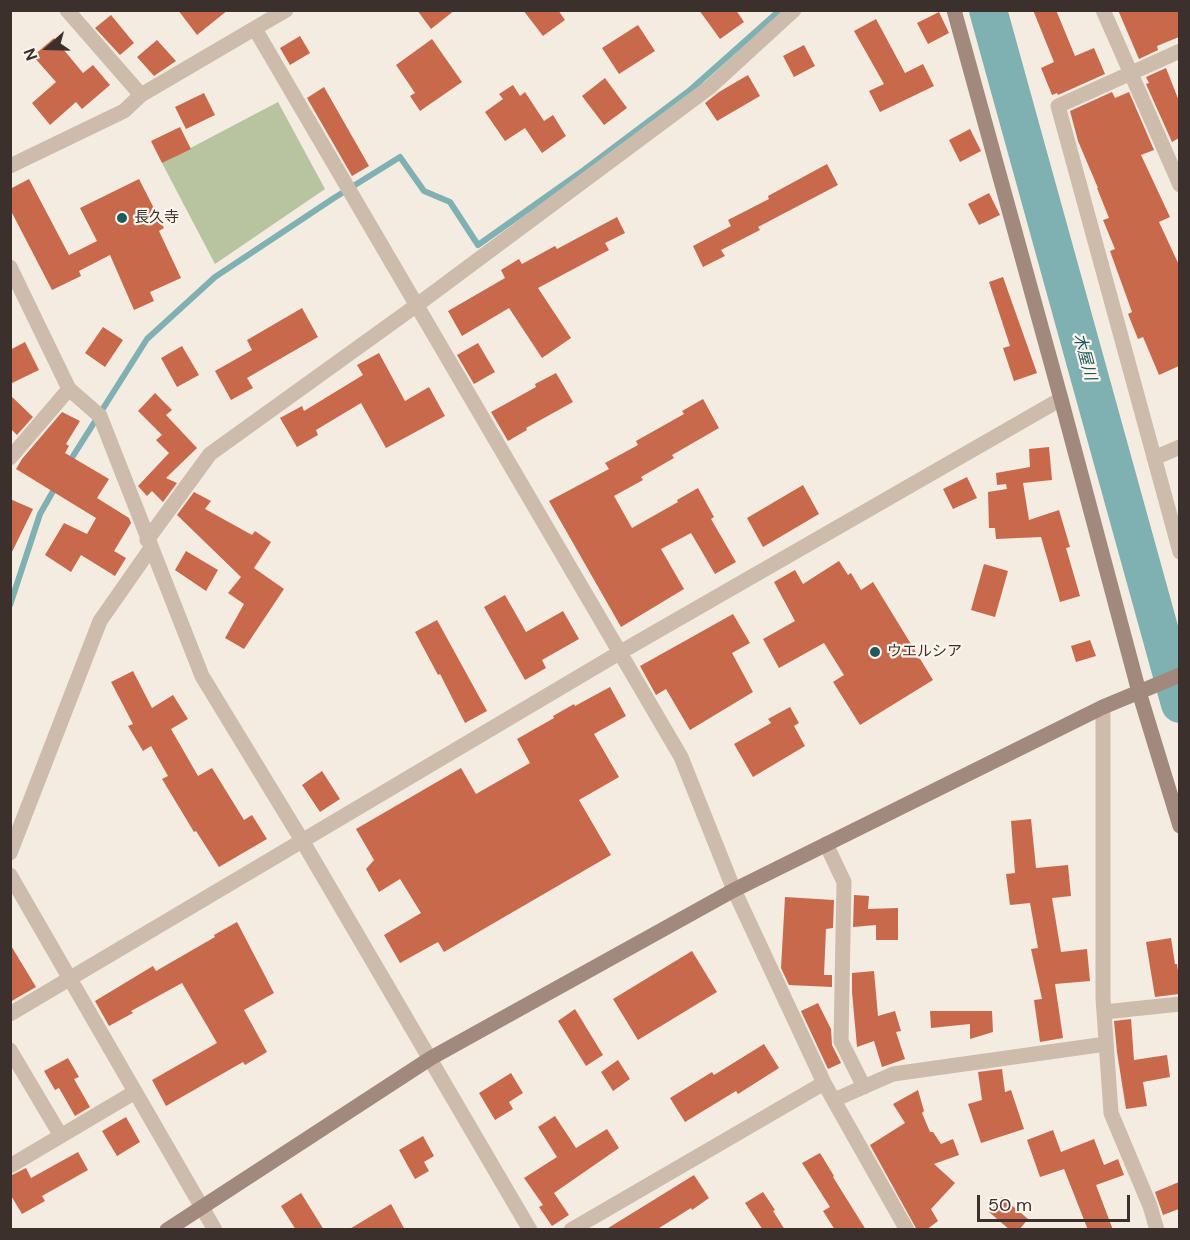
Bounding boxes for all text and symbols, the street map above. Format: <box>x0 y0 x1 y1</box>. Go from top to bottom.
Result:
north arrow <box>18 18 78 78</box>
text: N <box>19 45 42 63</box>
place label: 長久寺 <box>134 209 179 227</box>
marker: 長久寺 <box>115 211 129 225</box>
water label: 木屋川 <box>1069 331 1099 383</box>
place label: ウエルシア <box>887 643 962 661</box>
marker: ウエルシア <box>868 645 882 659</box>
scale bar <box>980 1183 1133 1221</box>
text: 50 m <box>988 1193 1032 1217</box>

